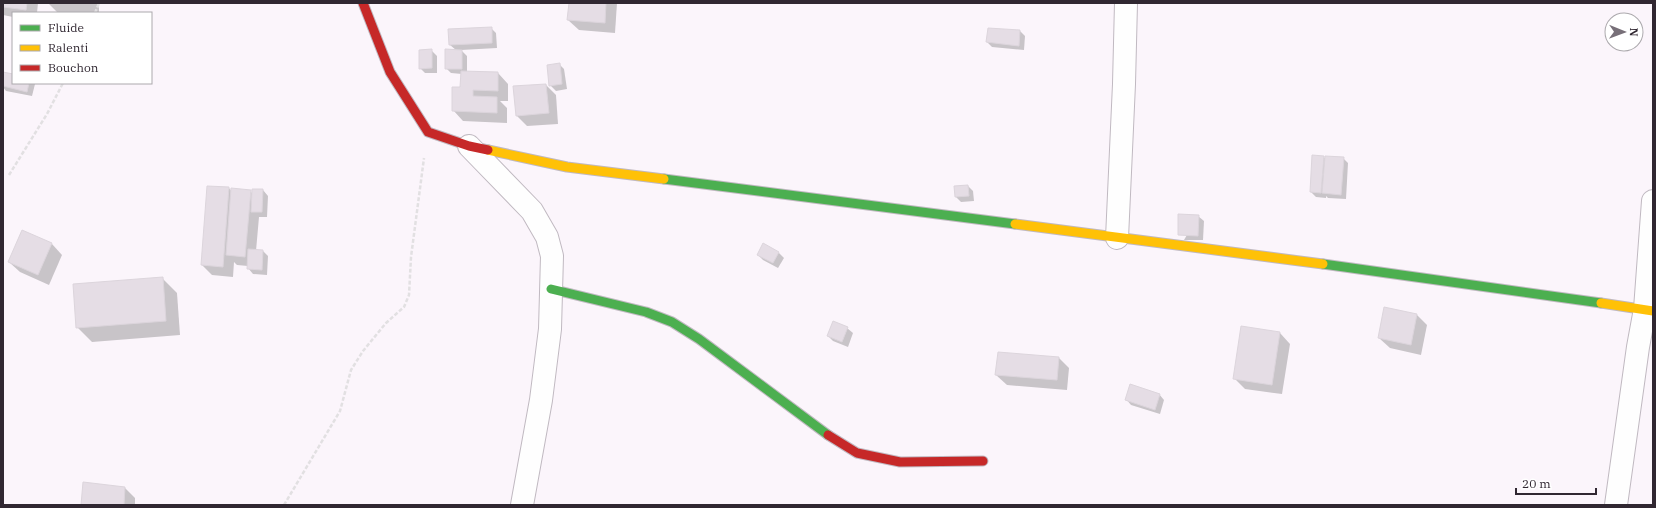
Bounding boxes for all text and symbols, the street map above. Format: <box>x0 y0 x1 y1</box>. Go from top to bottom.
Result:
legend <box>12 12 152 84</box>
north arrow <box>1604 12 1644 52</box>
text: Fluide <box>48 20 84 35</box>
text: N <box>1627 28 1641 37</box>
text: Ralenti <box>48 40 89 55</box>
text: Bouchon <box>48 60 99 75</box>
scale bar <box>1516 470 1596 496</box>
text: 20 m <box>1522 476 1551 491</box>

